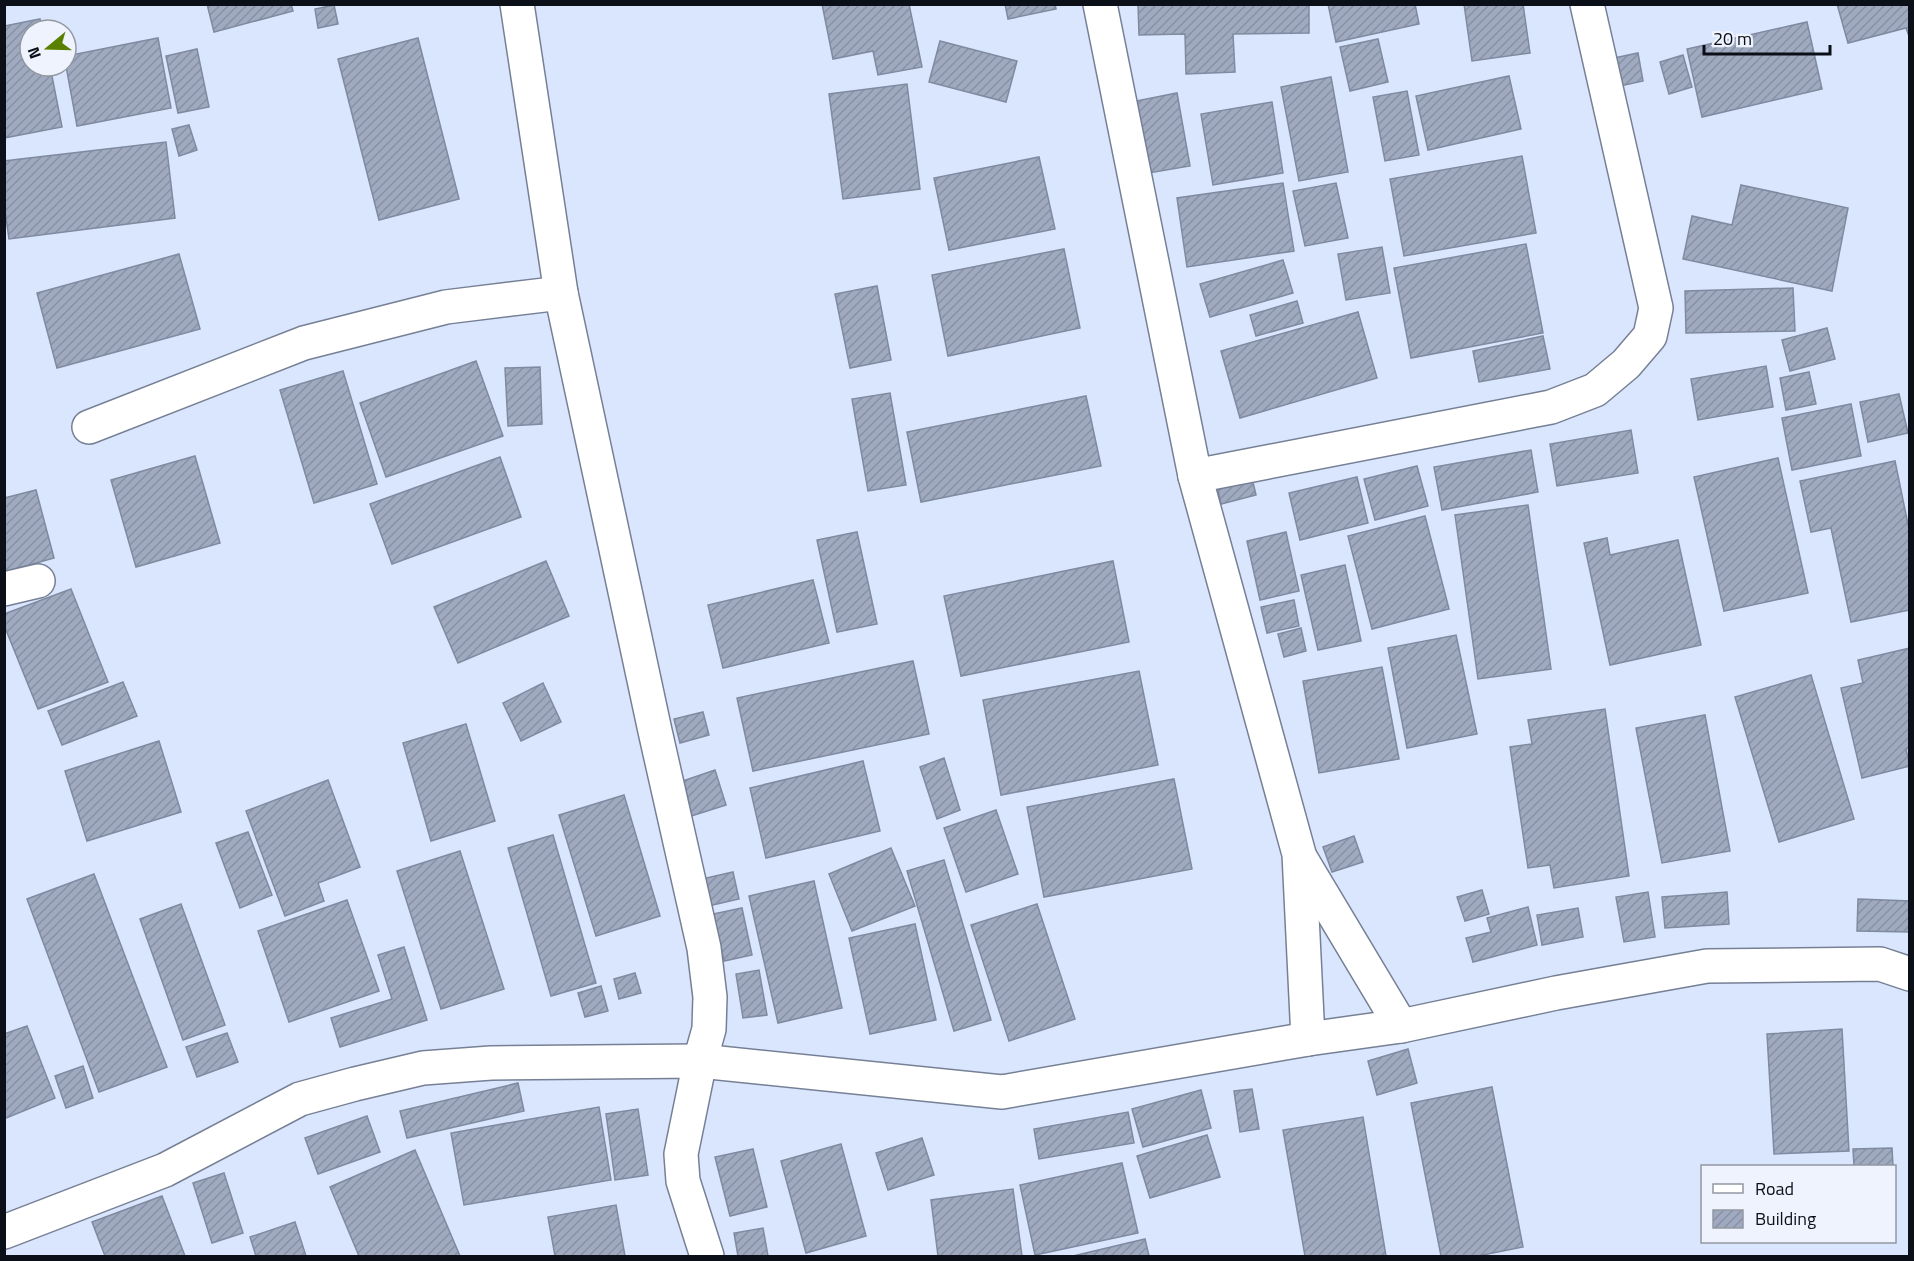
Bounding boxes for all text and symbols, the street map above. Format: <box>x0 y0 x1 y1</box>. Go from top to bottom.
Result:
north arrow <box>18 18 78 78</box>
scale bar <box>1704 18 1830 56</box>
text: 20 m <box>1713 25 1752 52</box>
text: N <box>21 44 47 62</box>
legend <box>1701 1165 1896 1243</box>
text: Road <box>1755 1175 1794 1202</box>
text: Building <box>1755 1205 1816 1232</box>

